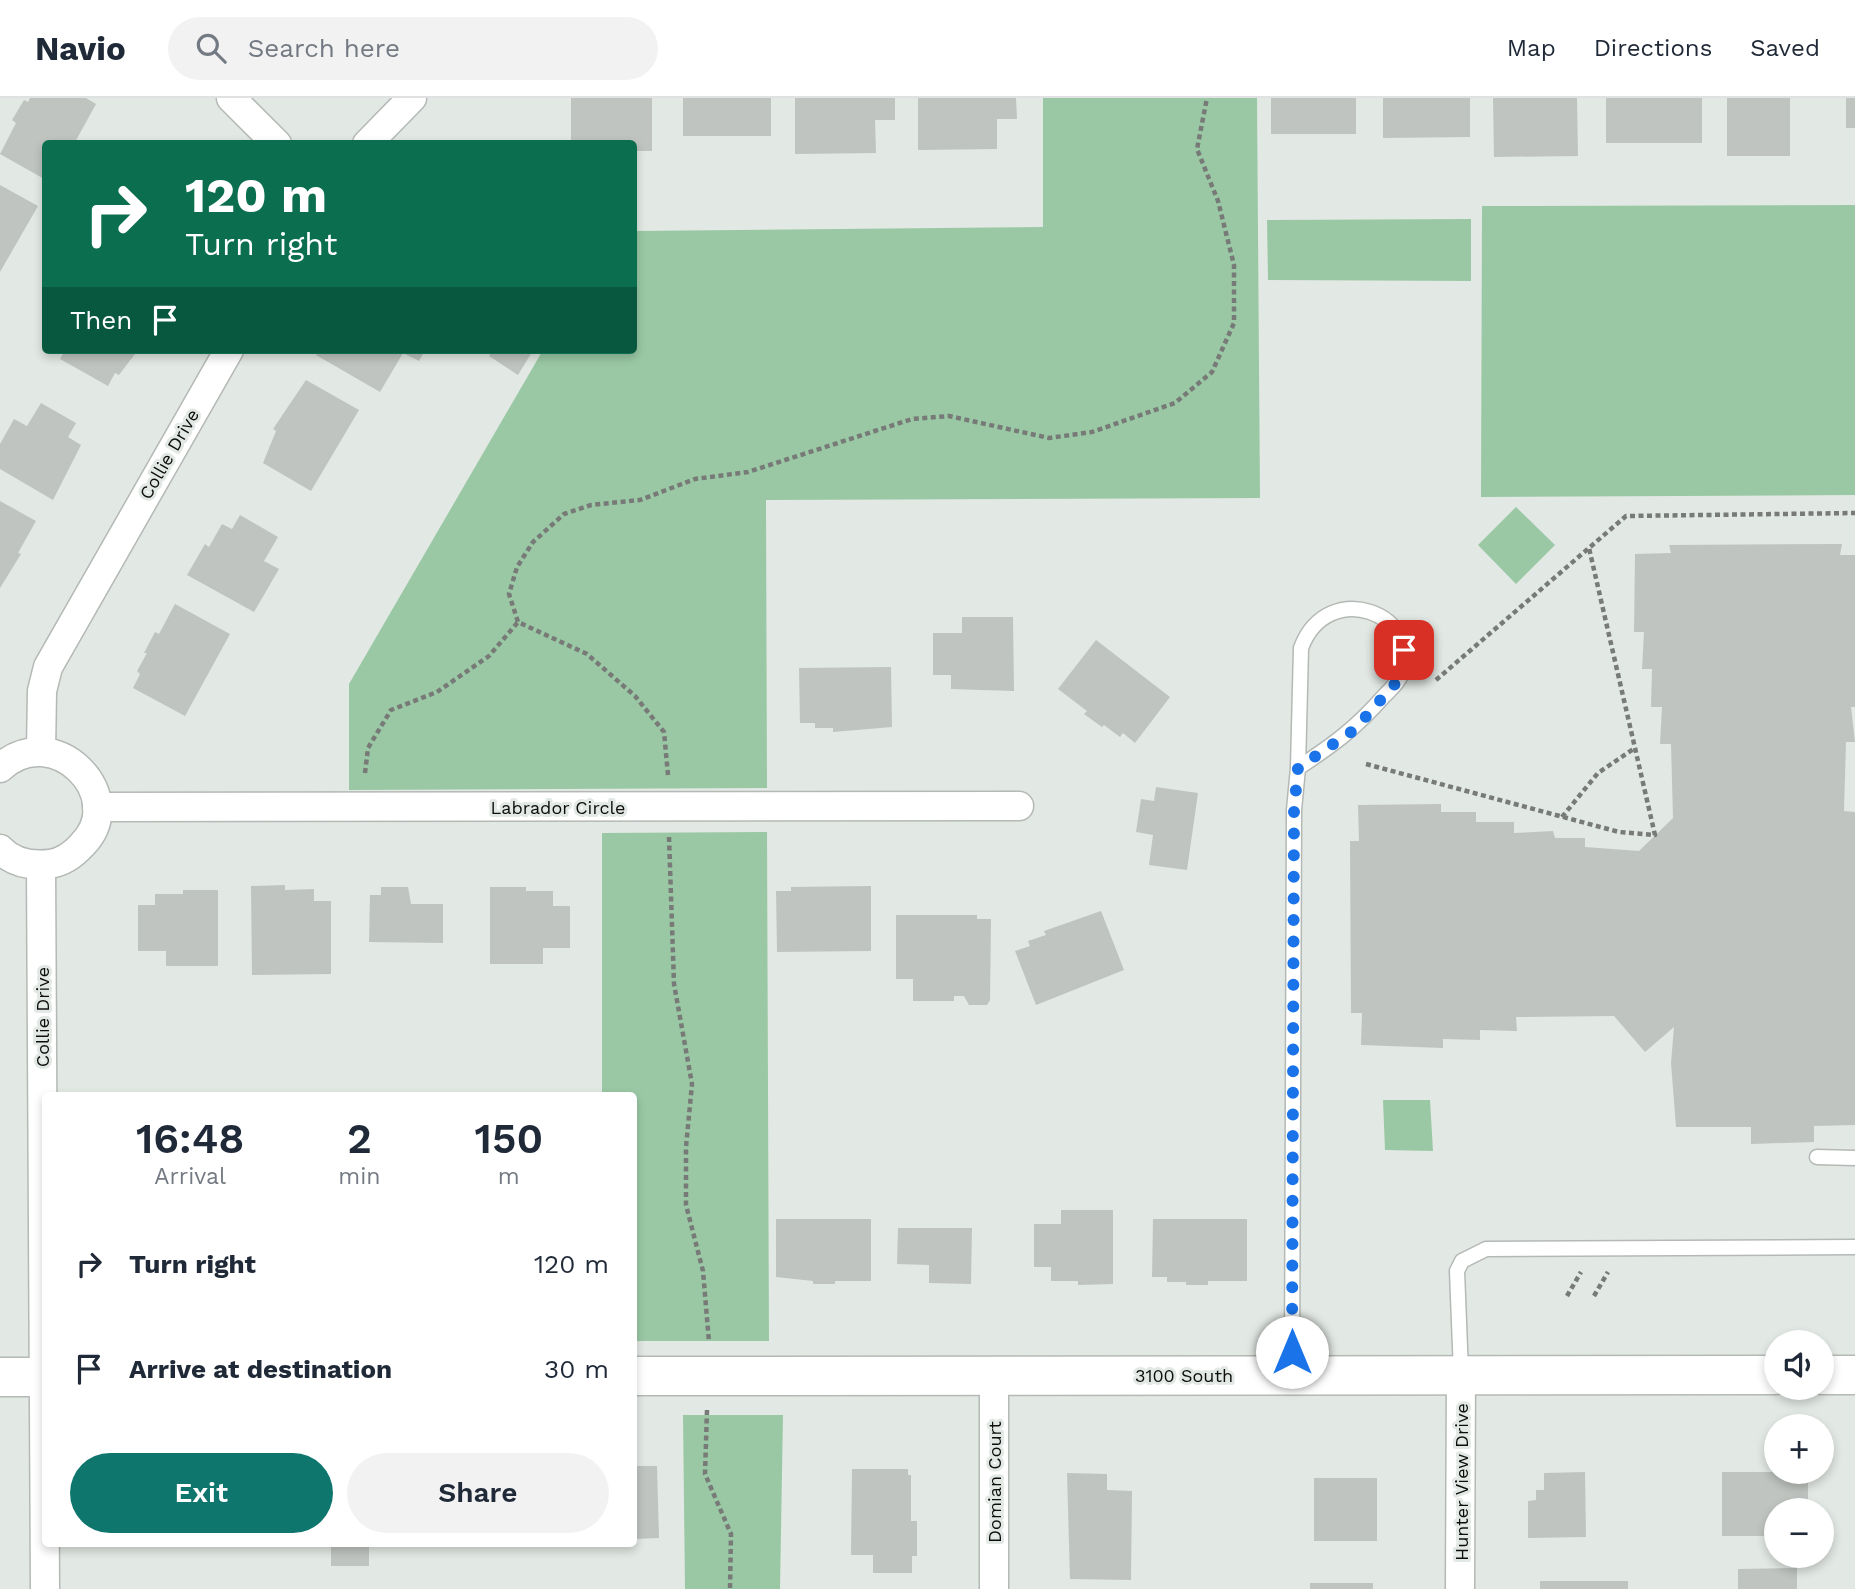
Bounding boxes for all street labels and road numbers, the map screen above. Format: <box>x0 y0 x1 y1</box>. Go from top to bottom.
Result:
street label: Collie Drive <box>135 405 203 503</box>
street label: Labrador Circle <box>491 797 625 818</box>
street label: Collie Drive <box>32 967 53 1067</box>
street label: 3100 South <box>1135 1365 1233 1386</box>
street label: Hunter View Drive <box>1451 1403 1472 1561</box>
street label: Domian Court <box>984 1421 1005 1543</box>

